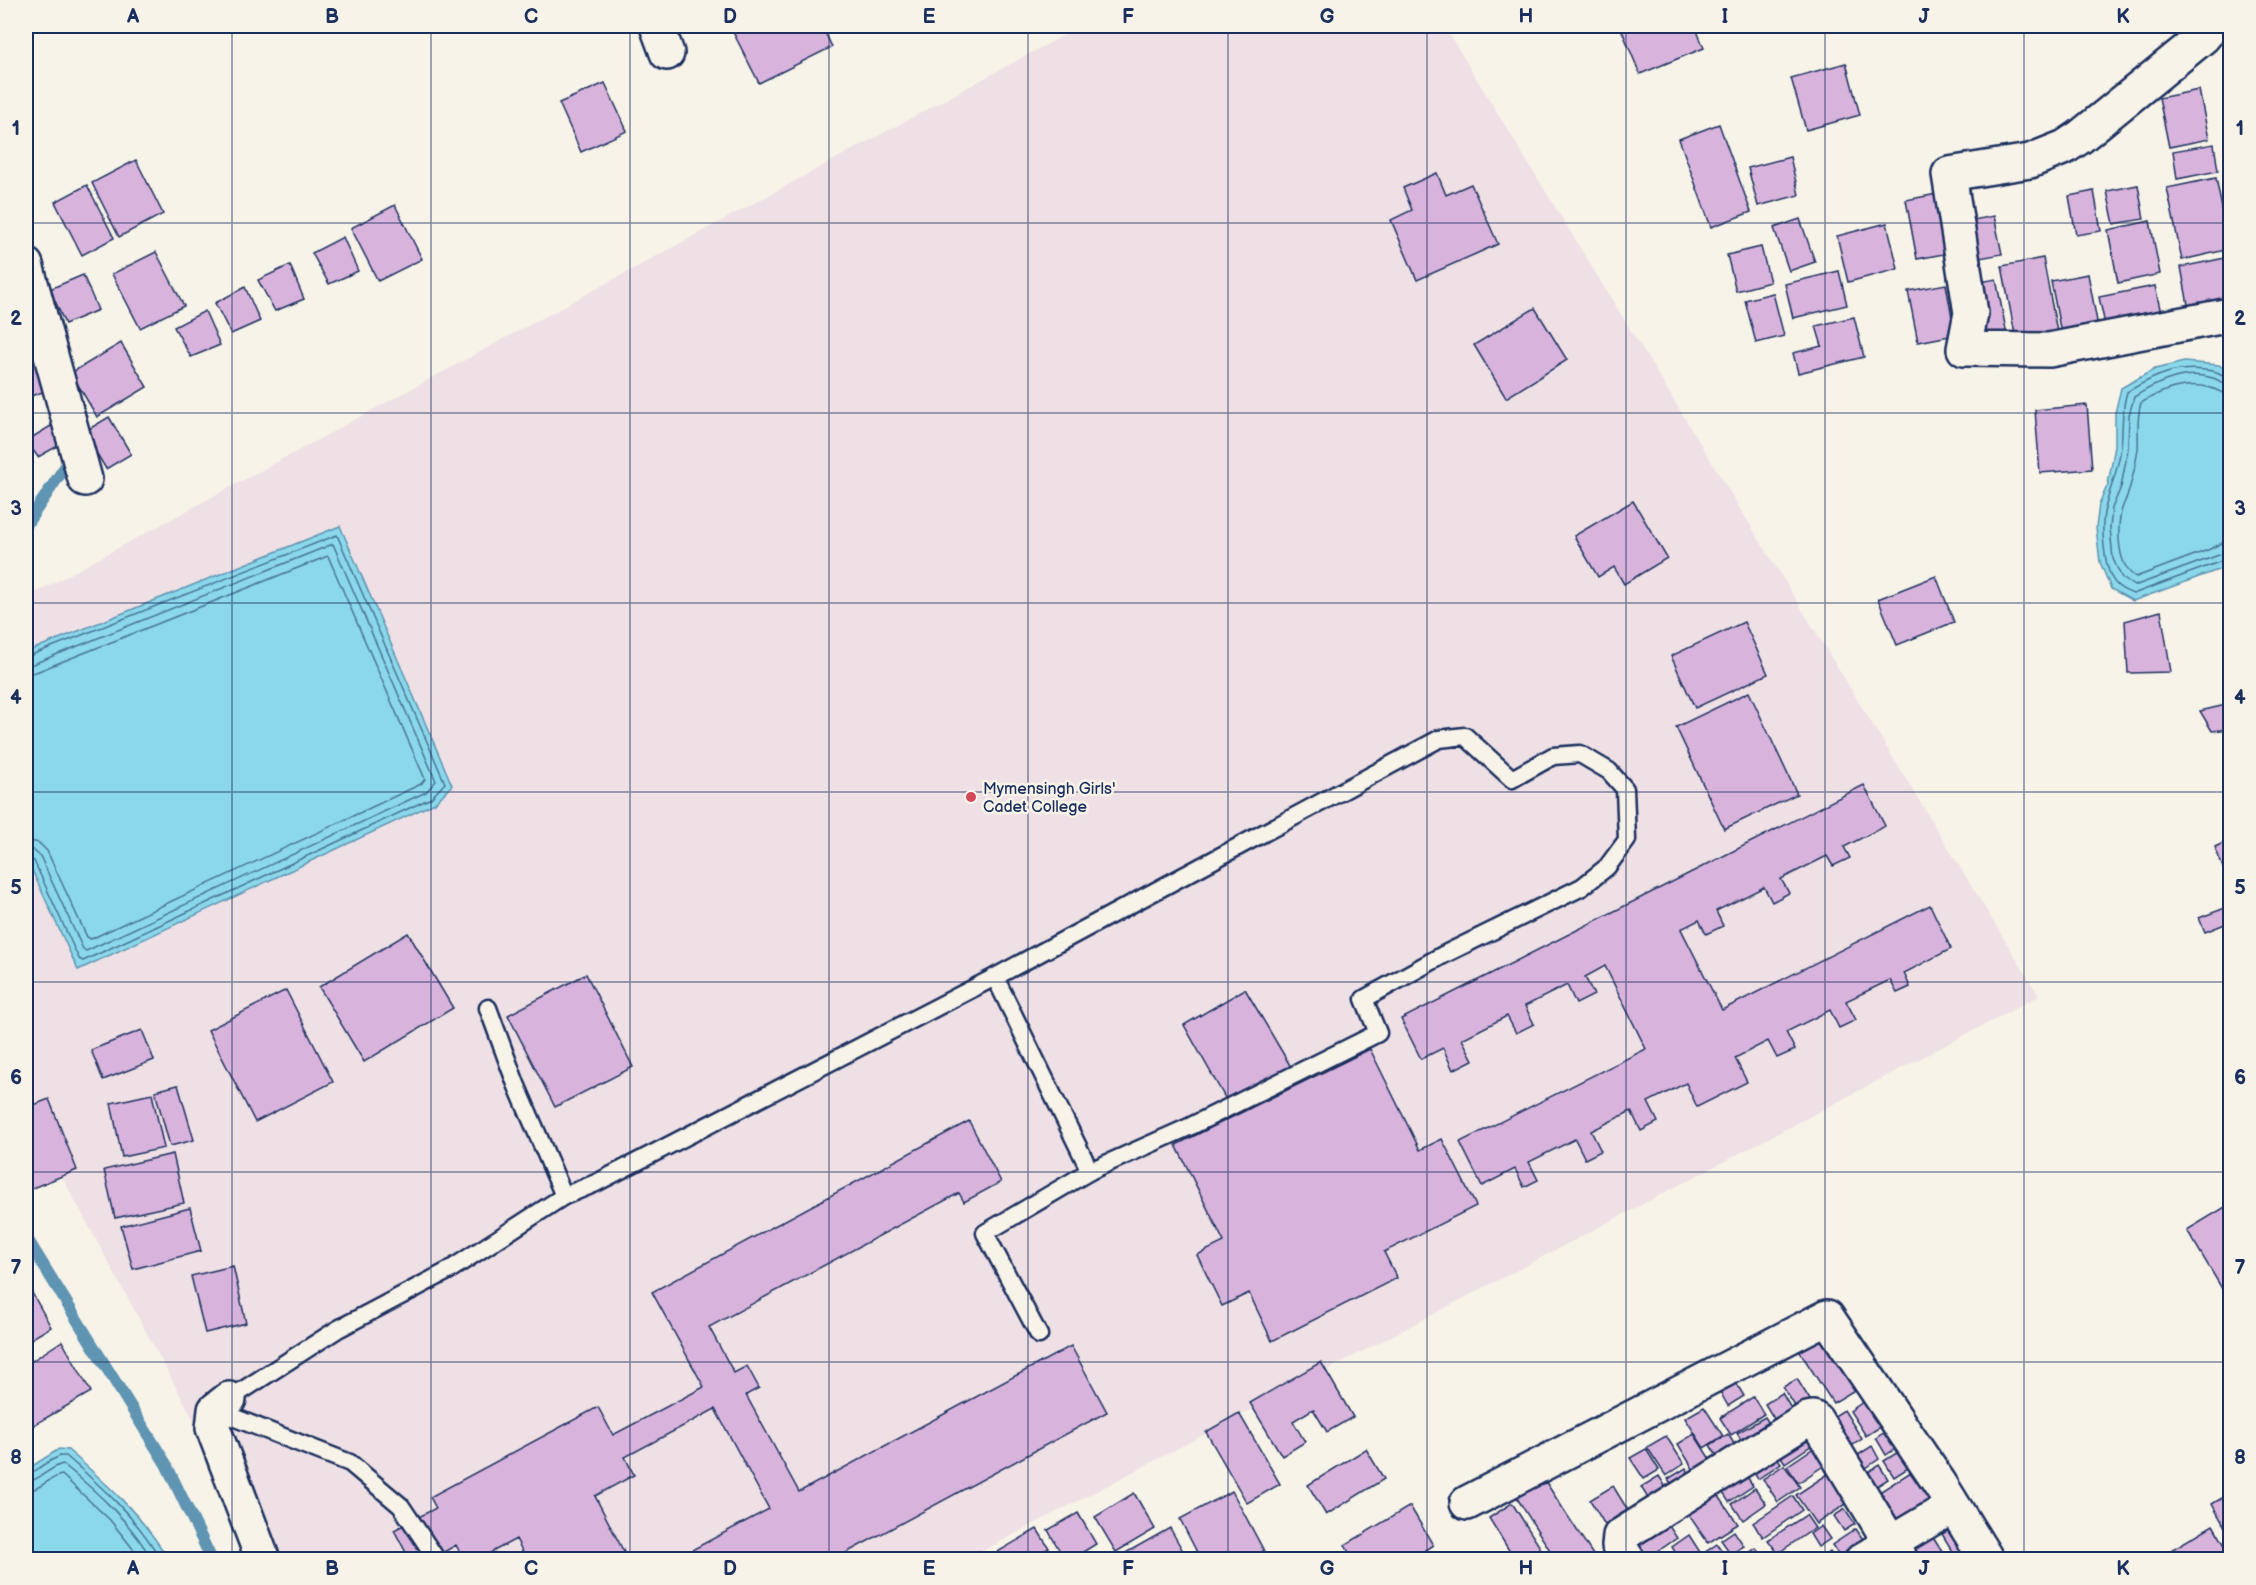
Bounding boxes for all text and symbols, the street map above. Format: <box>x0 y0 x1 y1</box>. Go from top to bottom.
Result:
text: A <box>126 5 140 29</box>
text: B <box>325 5 339 29</box>
text: C <box>524 5 538 29</box>
text: D <box>723 5 737 29</box>
text: E <box>923 5 936 29</box>
text: F <box>1122 5 1134 29</box>
text: G <box>1320 5 1335 29</box>
text: H <box>1519 5 1533 29</box>
text: I <box>1722 5 1728 29</box>
text: J <box>1919 5 1931 29</box>
text: K <box>2116 5 2130 29</box>
text: 1 <box>12 117 20 141</box>
text: 1 <box>2236 117 2244 141</box>
text: 2 <box>10 307 22 331</box>
text: 2 <box>2234 307 2246 331</box>
text: 3 <box>10 497 22 521</box>
text: 3 <box>2234 497 2246 521</box>
text: 4 <box>10 686 22 710</box>
text: 4 <box>2234 686 2246 710</box>
place label: Mymensingh Girls' Cadet College <box>983 780 1115 817</box>
marker: Mymensingh Girls' Cadet College <box>964 790 978 804</box>
text: 5 <box>10 876 22 900</box>
text: 5 <box>2234 876 2246 900</box>
text: 6 <box>10 1066 22 1090</box>
text: 6 <box>2234 1066 2246 1090</box>
text: 7 <box>10 1256 22 1280</box>
text: 7 <box>2234 1256 2246 1280</box>
text: 8 <box>10 1446 22 1470</box>
text: 8 <box>2234 1446 2246 1470</box>
text: A <box>126 1557 140 1581</box>
text: B <box>325 1557 339 1581</box>
text: C <box>524 1557 538 1581</box>
text: D <box>723 1557 737 1581</box>
text: E <box>923 1557 936 1581</box>
text: F <box>1122 1557 1134 1581</box>
text: G <box>1320 1557 1335 1581</box>
text: H <box>1519 1557 1533 1581</box>
text: I <box>1722 1557 1728 1581</box>
text: J <box>1919 1557 1931 1581</box>
text: K <box>2116 1557 2130 1581</box>

